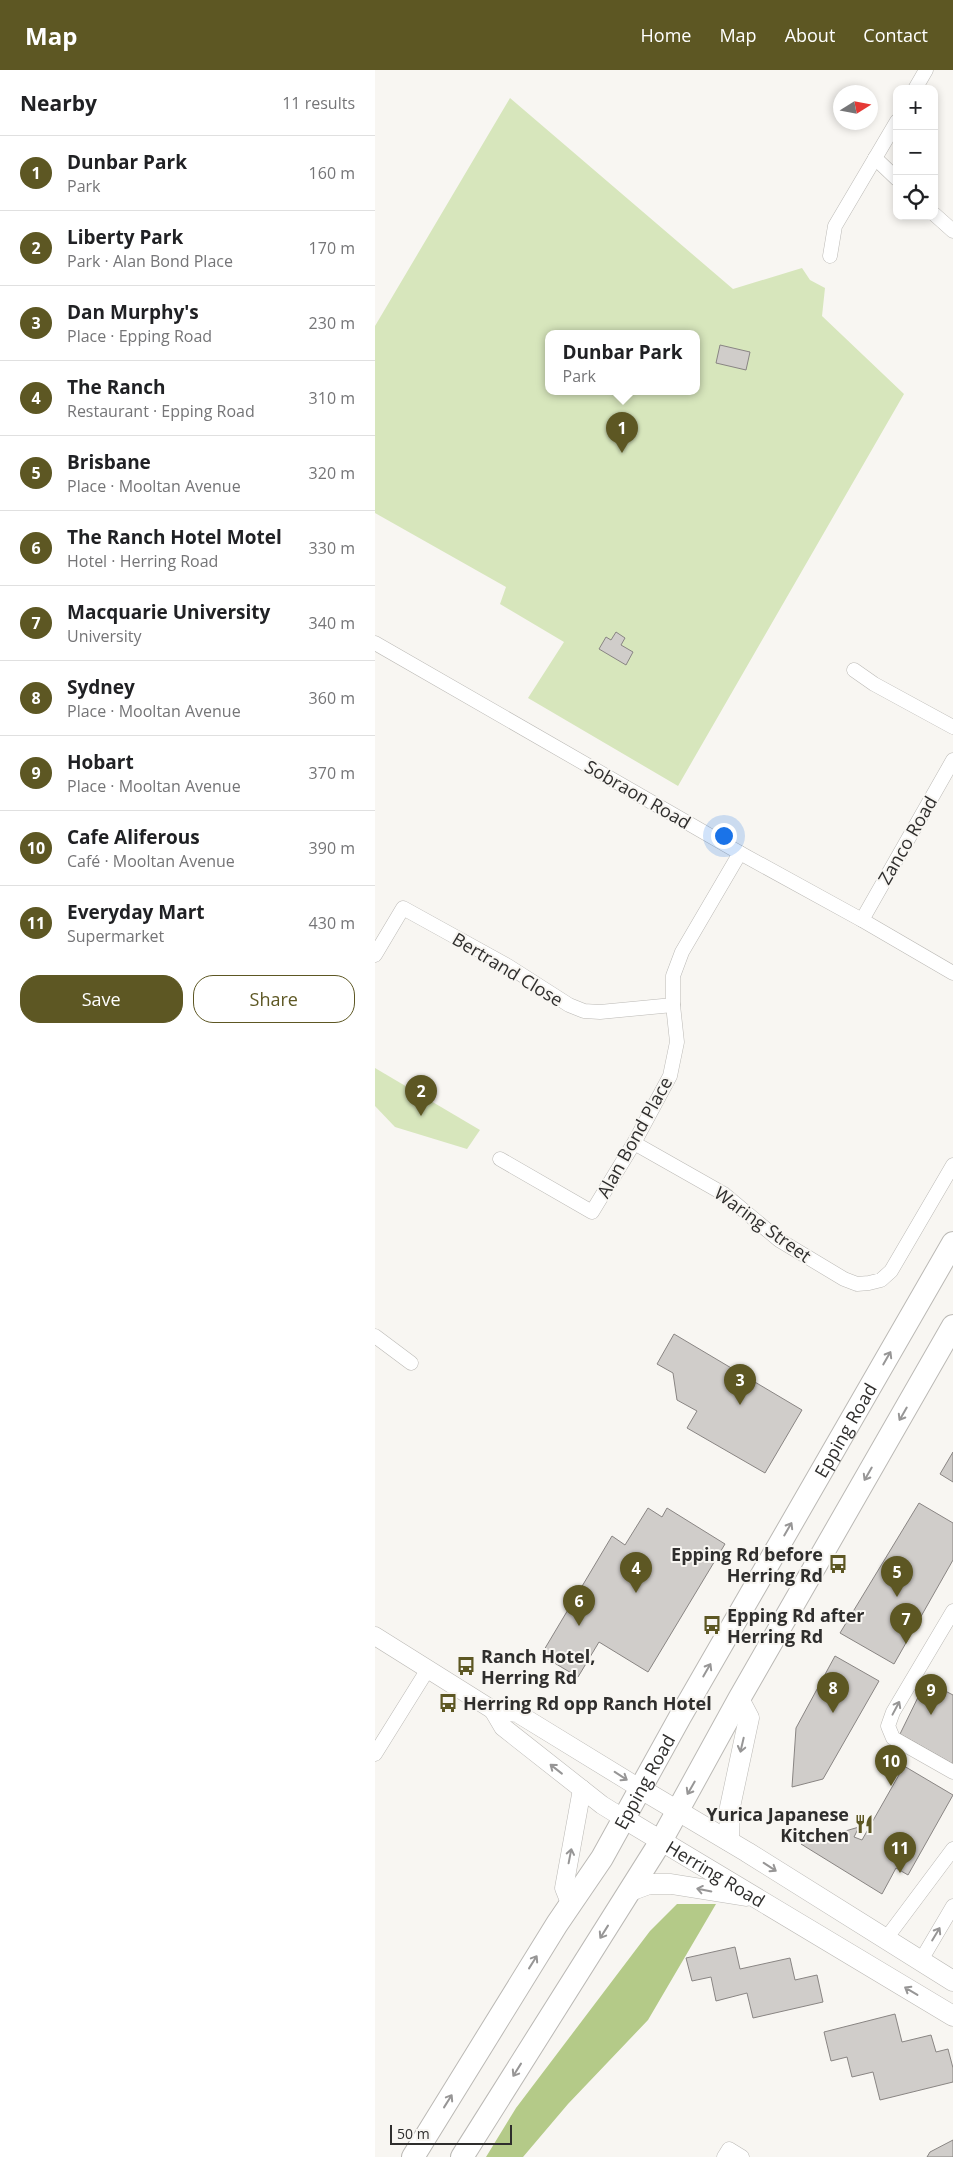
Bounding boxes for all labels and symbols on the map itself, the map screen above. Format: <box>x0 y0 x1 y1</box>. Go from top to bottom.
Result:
north arrow <box>833 85 878 130</box>
pin: 1 <box>606 412 638 453</box>
street label: Sobraon Road <box>581 754 695 834</box>
street label: Zanco Road <box>872 791 942 889</box>
your location <box>711 823 737 849</box>
street label: Bertrand Close <box>448 927 568 1011</box>
street label: Alan Bond Place <box>591 1072 677 1202</box>
pin: 2 <box>405 1075 437 1116</box>
street label: Waring Street <box>710 1181 816 1267</box>
one-way arrow <box>882 1351 892 1366</box>
pin: 3 <box>724 1364 756 1405</box>
street label: Epping Road <box>809 1379 882 1482</box>
one-way arrow <box>897 1406 907 1420</box>
one-way arrow <box>863 1466 873 1480</box>
one-way arrow <box>784 1523 794 1537</box>
place label: Epping Rd before Herring Rd <box>671 1542 823 1587</box>
pin: 4 <box>620 1552 652 1593</box>
bus stop icon: Epping Rd before Herring Rd <box>827 1553 849 1575</box>
pin: 5 <box>881 1556 913 1597</box>
pin: 6 <box>563 1585 595 1626</box>
place label: Epping Rd after Herring Rd <box>727 1603 864 1648</box>
pin: 7 <box>890 1603 922 1644</box>
bus stop icon: Epping Rd after Herring Rd <box>701 1614 723 1636</box>
place label: Ranch Hotel, Herring Rd <box>481 1644 595 1689</box>
bus stop icon: Ranch Hotel, Herring Rd <box>455 1655 477 1677</box>
one-way arrow <box>703 1664 713 1678</box>
pin: 8 <box>817 1672 849 1713</box>
pin: 9 <box>915 1674 947 1715</box>
place label: Herring Rd opp Ranch Hotel <box>463 1691 712 1715</box>
bus stop icon: Herring Rd opp Ranch Hotel <box>437 1692 459 1714</box>
one-way arrow <box>891 1701 901 1716</box>
street label: Epping Road <box>608 1730 680 1833</box>
one-way arrow <box>737 1736 746 1752</box>
pin: 10 <box>875 1745 907 1786</box>
one-way arrow <box>549 1763 562 1774</box>
one-way arrow <box>613 1772 627 1782</box>
one-way arrow <box>686 1781 696 1796</box>
place label: Yurica Japanese Kitchen <box>706 1802 849 1847</box>
restaurant icon: Yurica Japanese Kitchen <box>853 1813 875 1835</box>
pin: 11 <box>884 1832 916 1873</box>
street label: Herring Road <box>662 1835 769 1912</box>
one-way arrow <box>565 1848 575 1864</box>
one-way arrow <box>763 1862 777 1872</box>
one-way arrow <box>697 1885 713 1894</box>
one-way arrow <box>599 1925 609 1939</box>
one-way arrow <box>932 1927 942 1941</box>
one-way arrow <box>529 1956 539 1970</box>
one-way arrow <box>904 1986 919 1995</box>
one-way arrow <box>512 2062 522 2076</box>
one-way arrow <box>443 2094 453 2108</box>
scale bar <box>390 2122 513 2145</box>

